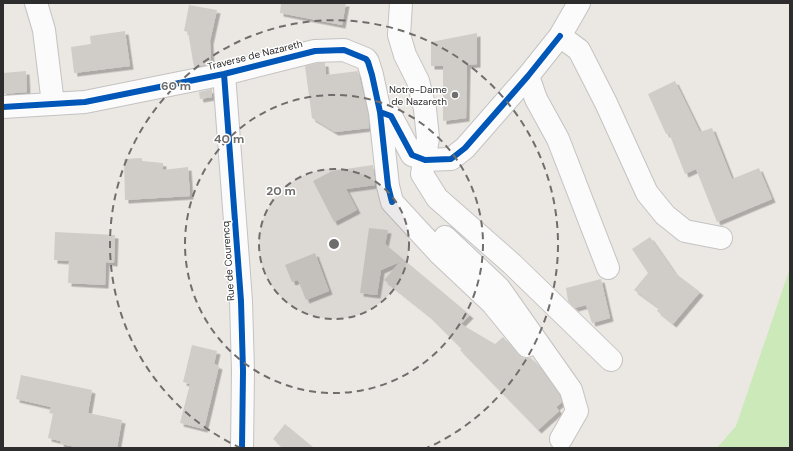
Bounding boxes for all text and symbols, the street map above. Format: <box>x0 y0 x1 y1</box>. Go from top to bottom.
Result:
street label: Traverse de Nazareth <box>206 37 304 73</box>
text: 60 m <box>161 78 191 94</box>
place label: Notre-Dame de Nazareth <box>389 83 447 108</box>
marker: Notre-Dame de Nazareth <box>450 90 460 100</box>
text: 40 m <box>214 131 244 147</box>
text: 20 m <box>266 183 296 199</box>
street label: Rue de Courencq <box>219 220 237 302</box>
centre of rings <box>327 237 341 251</box>

